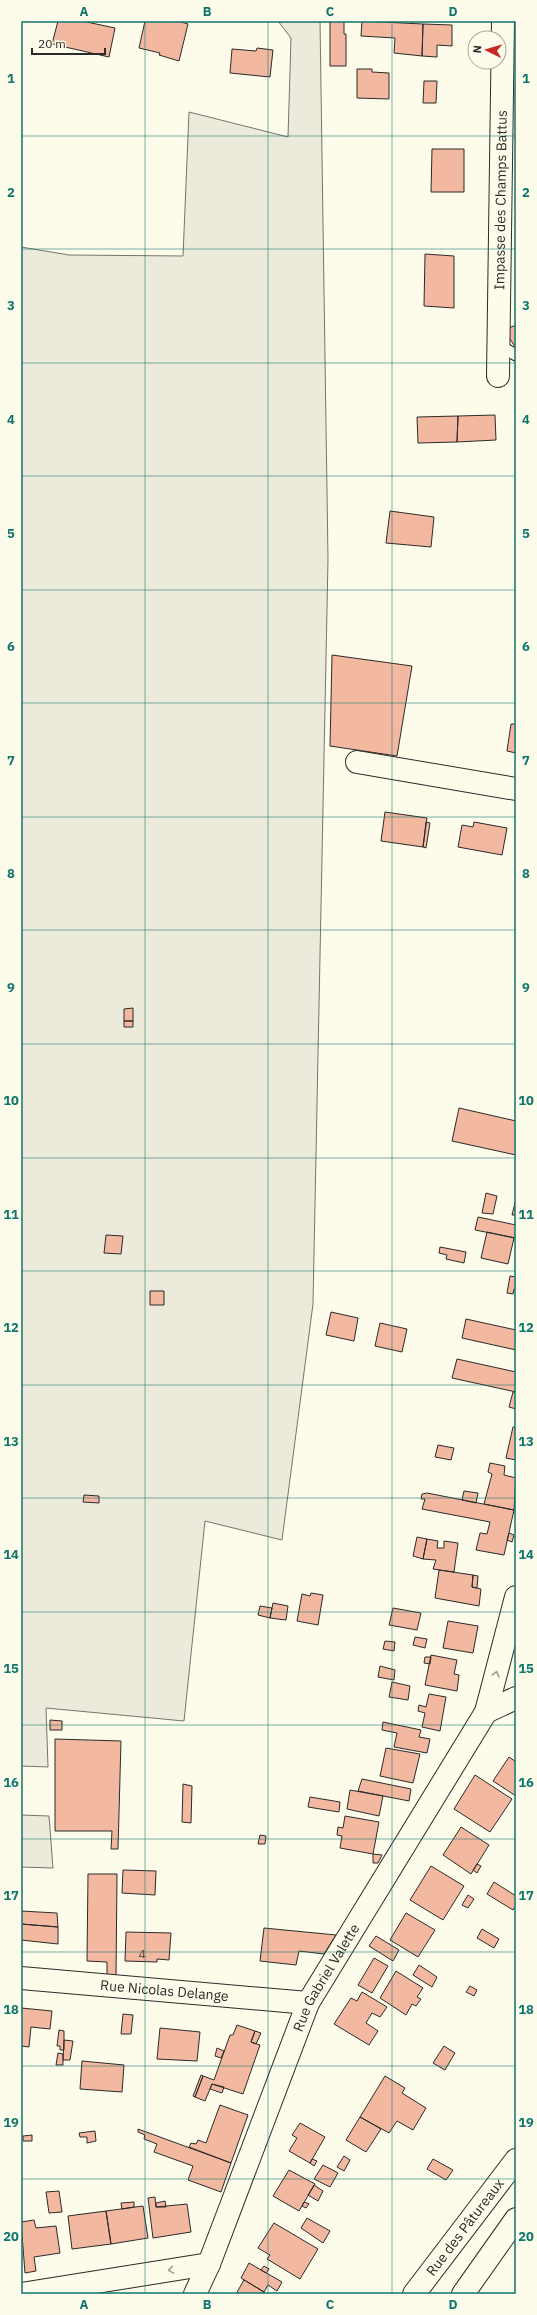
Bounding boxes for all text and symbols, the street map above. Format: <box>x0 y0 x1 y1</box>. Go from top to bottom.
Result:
text: A <box>80 3 89 20</box>
text: B <box>203 3 212 20</box>
text: C <box>326 3 335 20</box>
text: D <box>448 3 458 20</box>
scale bar <box>32 30 105 56</box>
north arrow <box>467 30 507 70</box>
text: 20 m <box>38 36 66 51</box>
text: N <box>470 45 484 54</box>
text: 1 <box>7 70 15 87</box>
text: 1 <box>522 70 530 87</box>
street label: Impasse des Champs Battus <box>490 110 511 290</box>
text: 2 <box>7 184 15 201</box>
text: 2 <box>522 184 530 201</box>
text: 3 <box>7 297 15 314</box>
text: 3 <box>522 297 530 314</box>
text: 4 <box>7 411 15 428</box>
text: 4 <box>522 411 530 428</box>
text: 5 <box>7 525 15 542</box>
text: 5 <box>522 525 530 542</box>
text: 6 <box>7 638 15 655</box>
text: 6 <box>522 638 530 655</box>
text: 7 <box>7 752 15 769</box>
text: 7 <box>522 752 530 769</box>
text: 8 <box>7 865 15 882</box>
text: 8 <box>522 865 530 882</box>
text: 9 <box>7 979 15 996</box>
text: 9 <box>522 979 530 996</box>
text: 10 <box>3 1092 19 1109</box>
text: 10 <box>518 1092 534 1109</box>
text: 11 <box>3 1206 19 1223</box>
text: 11 <box>518 1206 534 1223</box>
text: 12 <box>3 1319 19 1336</box>
text: 12 <box>518 1319 534 1336</box>
text: 13 <box>3 1433 19 1450</box>
text: 13 <box>518 1433 534 1450</box>
text: 14 <box>3 1546 19 1563</box>
text: 14 <box>518 1546 534 1563</box>
text: 15 <box>3 1660 19 1677</box>
text: 15 <box>518 1660 534 1677</box>
one-way arrow <box>491 1671 500 1678</box>
text: 16 <box>3 1774 19 1791</box>
text: 16 <box>518 1774 534 1791</box>
text: 17 <box>3 1887 19 1904</box>
text: 17 <box>518 1887 534 1904</box>
street label: Rue Gabriel Valette <box>289 1920 363 2034</box>
house number: 4 <box>138 1946 146 1961</box>
street label: Rue Nicolas Delange <box>99 1976 230 2005</box>
text: 18 <box>3 2001 19 2018</box>
text: 18 <box>518 2001 534 2018</box>
text: 19 <box>3 2114 19 2131</box>
text: 19 <box>518 2114 534 2131</box>
street label: Rue des Pâtureaux <box>422 2175 508 2280</box>
text: 20 <box>3 2228 19 2245</box>
text: 20 <box>518 2228 534 2245</box>
one-way arrow <box>168 2265 174 2274</box>
text: A <box>80 2296 89 2313</box>
text: B <box>203 2296 212 2313</box>
text: C <box>326 2296 335 2313</box>
text: D <box>448 2296 458 2313</box>

